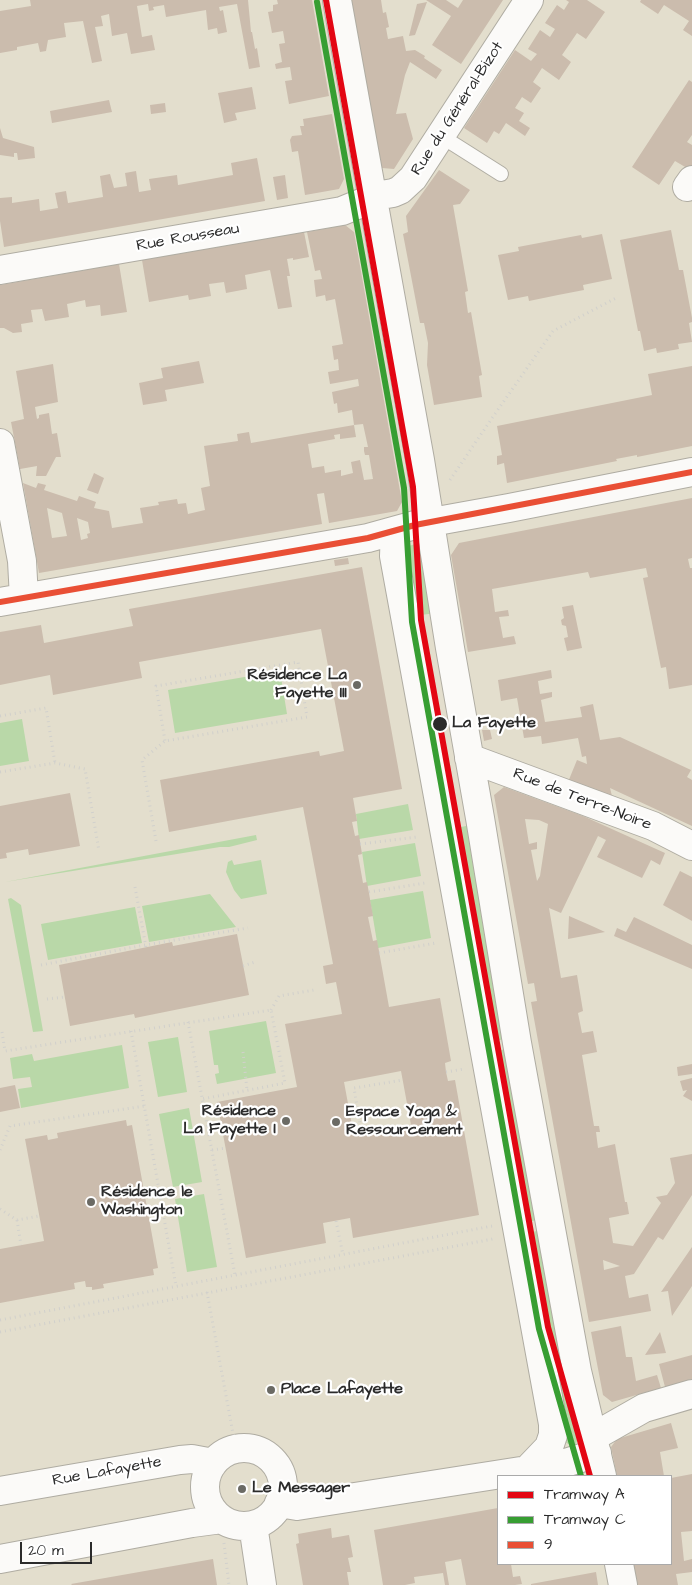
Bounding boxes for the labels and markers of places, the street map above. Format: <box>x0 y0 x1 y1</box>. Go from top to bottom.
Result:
place label: Résidence La Fayette III <box>247 666 347 704</box>
marker: Résidence La Fayette III <box>351 679 363 691</box>
place label: La Fayette <box>452 714 536 734</box>
marker: La Fayette <box>431 715 449 733</box>
place label: Résidence La Fayette I <box>183 1102 276 1140</box>
place label: Espace Yoga & Ressourcement <box>346 1103 462 1141</box>
marker: Résidence La Fayette I <box>280 1115 292 1127</box>
marker: Espace Yoga & Ressourcement <box>330 1116 342 1128</box>
place label: Résidence le Washington <box>101 1183 193 1221</box>
marker: Résidence le Washington <box>85 1196 97 1208</box>
place label: Place Lafayette <box>281 1380 403 1400</box>
marker: Place Lafayette <box>265 1384 277 1396</box>
place label: Le Messager <box>252 1479 350 1499</box>
marker: Le Messager <box>236 1483 248 1495</box>

